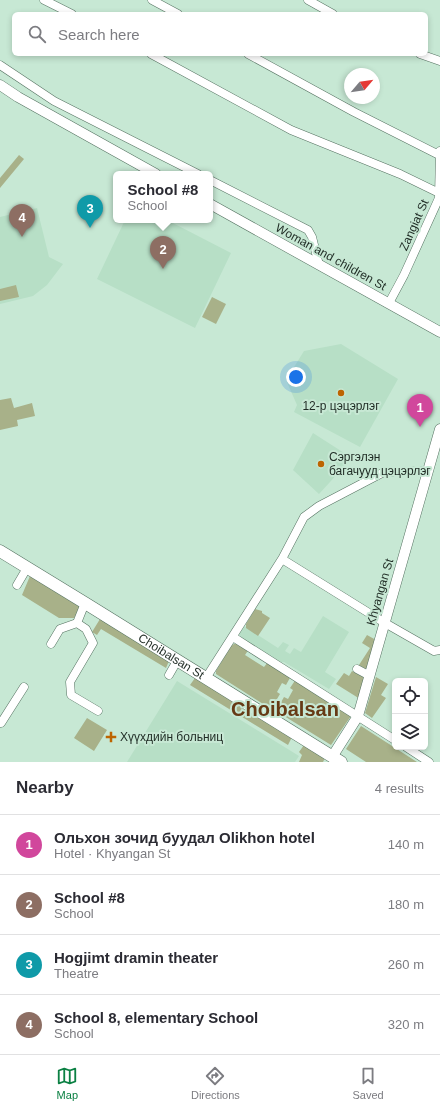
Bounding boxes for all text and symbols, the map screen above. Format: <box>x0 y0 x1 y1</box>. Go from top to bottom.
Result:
search box <box>12 12 428 56</box>
icon: search <box>26 23 48 45</box>
text: Search here <box>58 26 140 43</box>
north arrow <box>344 68 380 104</box>
popup <box>113 171 213 223</box>
text: School #8 <box>128 181 198 198</box>
pin: 3 <box>77 195 103 228</box>
street label: Zangiat St <box>396 197 432 253</box>
text: School <box>128 198 167 213</box>
pin: 4 <box>9 204 35 237</box>
street label: Woman and children St <box>273 221 389 294</box>
pin: 2 <box>150 236 176 269</box>
your location <box>286 367 306 387</box>
marker: 12-р цэцэрлэг <box>336 388 346 398</box>
pin: 1 <box>407 394 433 427</box>
place label: 12-р цэцэрлэг <box>302 399 380 413</box>
place label: Сэргэлэн багачууд цэцэрлэг <box>329 450 431 478</box>
marker: Сэргэлэн багачууд цэцэрлэг <box>316 459 326 469</box>
street label: Khyangan St <box>364 556 396 627</box>
street label: Choibalsan St <box>136 631 207 683</box>
map controls <box>392 678 428 750</box>
button: locate <box>392 678 428 714</box>
district label: Choibalsan <box>231 698 339 720</box>
button: layers <box>392 714 428 750</box>
place label: Хүүхдийн больниц <box>120 730 223 744</box>
marker: Хүүхдийн больниц <box>105 731 117 743</box>
text: Nearby <box>16 778 74 797</box>
text: 4 results <box>375 781 424 796</box>
text: Ольхон зочид буудал Olikhon hotel <box>54 829 315 846</box>
text: 1 <box>25 837 33 852</box>
text: 140 m <box>388 837 424 852</box>
text: Hotel · Khyangan St <box>54 846 170 861</box>
text: School #8 <box>54 889 125 906</box>
text: 2 <box>25 897 33 912</box>
text: 180 m <box>388 897 424 912</box>
text: School <box>54 906 94 921</box>
text: Hogjimt dramin theater <box>54 949 218 966</box>
text: 3 <box>25 957 33 972</box>
text: 260 m <box>388 957 424 972</box>
text: Theatre <box>54 966 99 981</box>
text: School 8, elementary School <box>54 1009 258 1026</box>
text: 4 <box>25 1017 33 1032</box>
text: 320 m <box>388 1017 424 1032</box>
text: School <box>54 1026 94 1041</box>
tab: Map <box>56 1065 78 1101</box>
tab: Directions <box>191 1065 240 1101</box>
tab: Saved <box>352 1065 384 1101</box>

